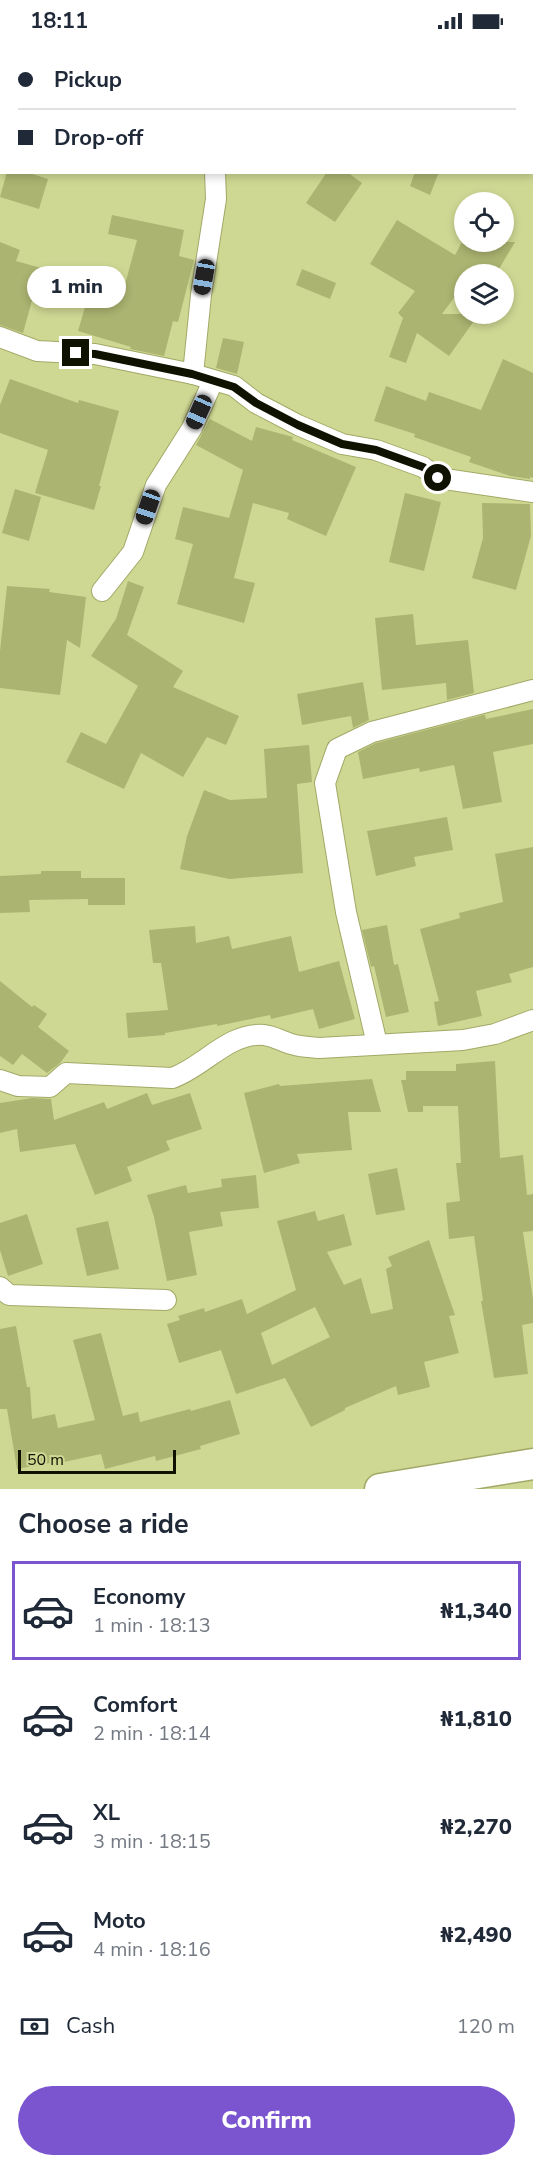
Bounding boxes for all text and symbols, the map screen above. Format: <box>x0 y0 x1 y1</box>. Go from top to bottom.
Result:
text: 18:11 <box>30 6 88 36</box>
text: Pickup <box>54 65 122 95</box>
text: Drop-off <box>54 123 143 153</box>
map controls <box>454 192 514 324</box>
button: locate <box>454 192 514 252</box>
car <box>192 258 216 296</box>
button: layers <box>454 264 514 324</box>
callout: 1 min <box>26 266 125 308</box>
text: 1 min <box>50 273 103 300</box>
route end <box>62 339 89 366</box>
car <box>183 392 215 432</box>
route start <box>424 464 451 491</box>
car <box>134 487 162 527</box>
scale bar <box>18 1447 176 1474</box>
text: 50 m <box>27 1449 64 1471</box>
text: Choose a ride <box>18 1506 189 1543</box>
text: Economy <box>93 1582 185 1612</box>
icon: car <box>21 1584 75 1638</box>
text: ₦1,340 <box>440 1596 512 1626</box>
text: 1 min · 18:13 <box>93 1612 211 1639</box>
text: Comfort <box>93 1690 177 1720</box>
icon: car <box>21 1692 75 1746</box>
text: ₦1,810 <box>440 1704 512 1734</box>
text: 2 min · 18:14 <box>93 1720 211 1747</box>
text: XL <box>93 1798 120 1828</box>
icon: car <box>21 1800 75 1854</box>
text: ₦2,270 <box>440 1812 512 1842</box>
text: 3 min · 18:15 <box>93 1828 211 1855</box>
text: Moto <box>93 1906 146 1936</box>
icon: car <box>21 1908 75 1962</box>
text: ₦2,490 <box>440 1920 512 1950</box>
text: 4 min · 18:16 <box>93 1936 211 1963</box>
icon: cash <box>18 2010 51 2043</box>
text: Cash <box>66 2011 115 2041</box>
text: 120 m <box>457 2013 515 2040</box>
button: Confirm <box>18 2086 515 2155</box>

